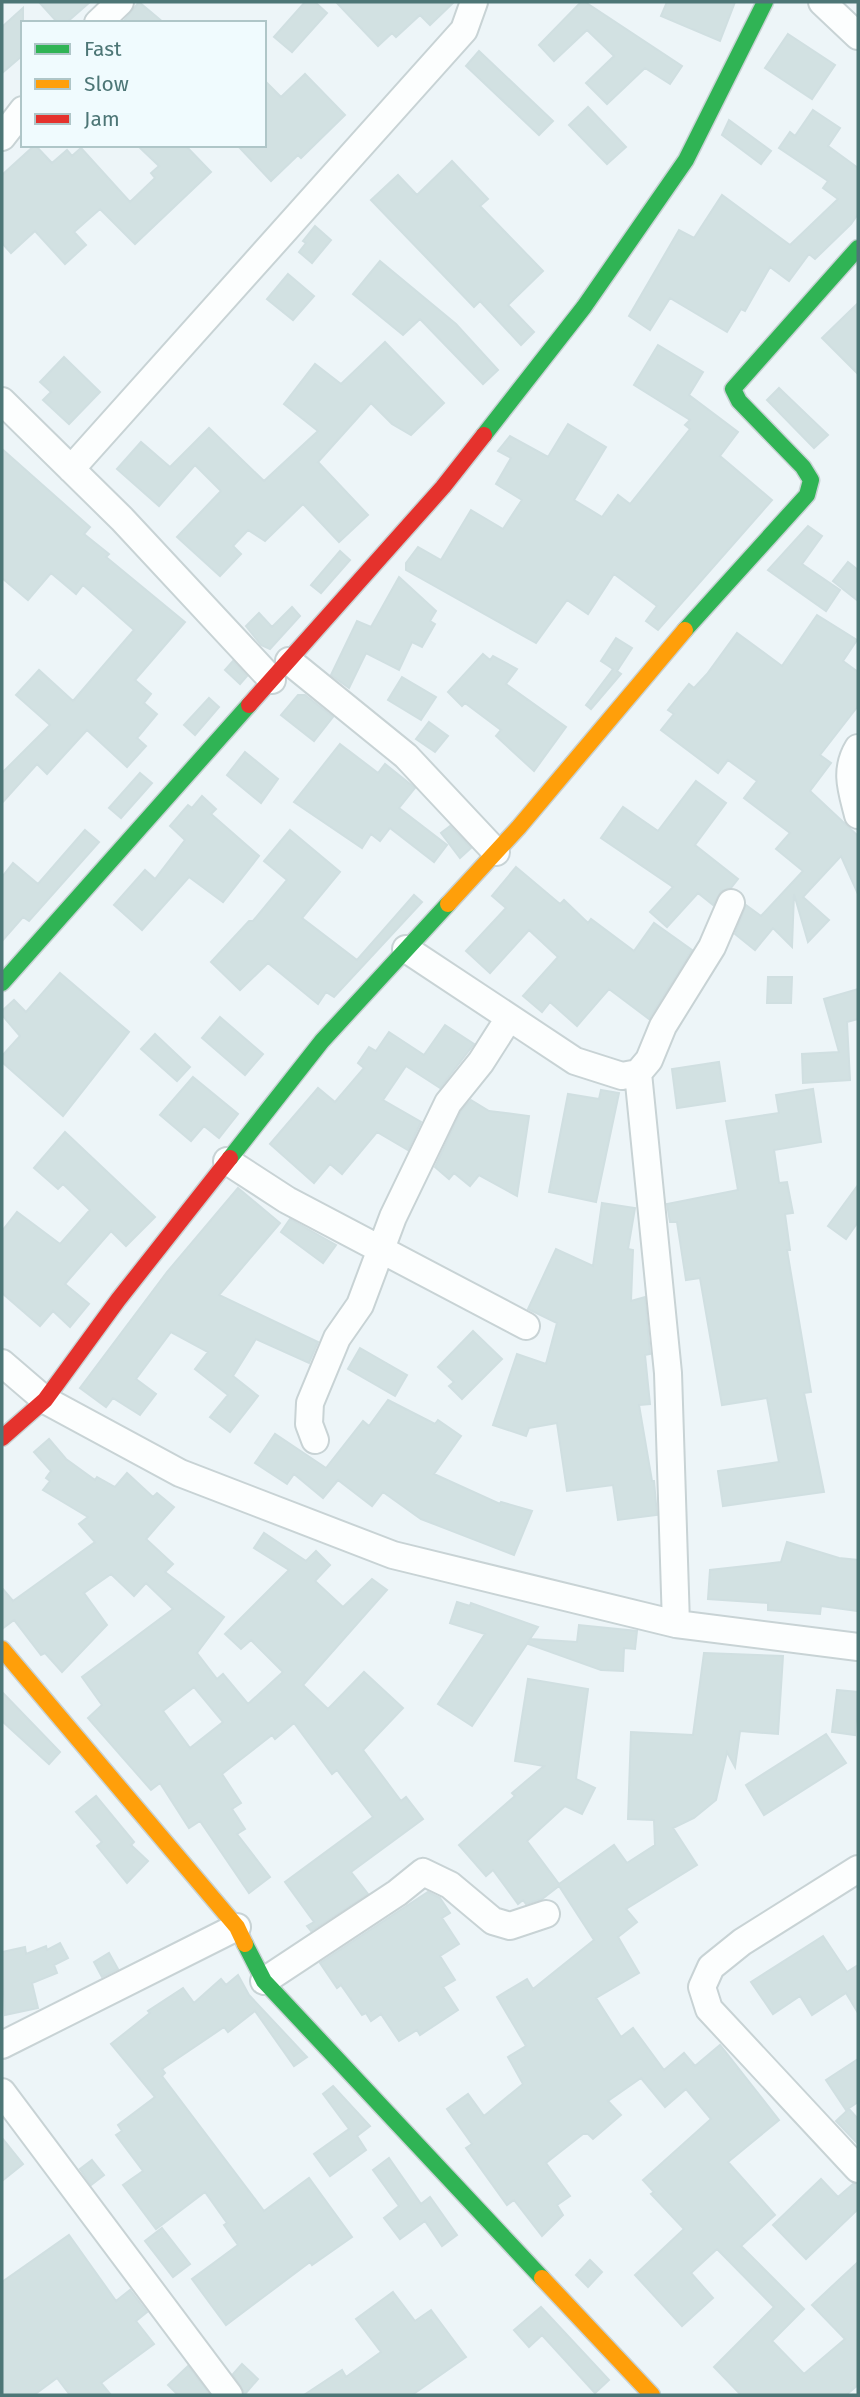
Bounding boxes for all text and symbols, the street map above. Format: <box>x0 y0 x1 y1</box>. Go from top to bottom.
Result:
legend <box>21 21 266 147</box>
text: Fast <box>84 36 122 62</box>
text: Slow <box>84 71 129 97</box>
text: Jam <box>84 106 120 132</box>

